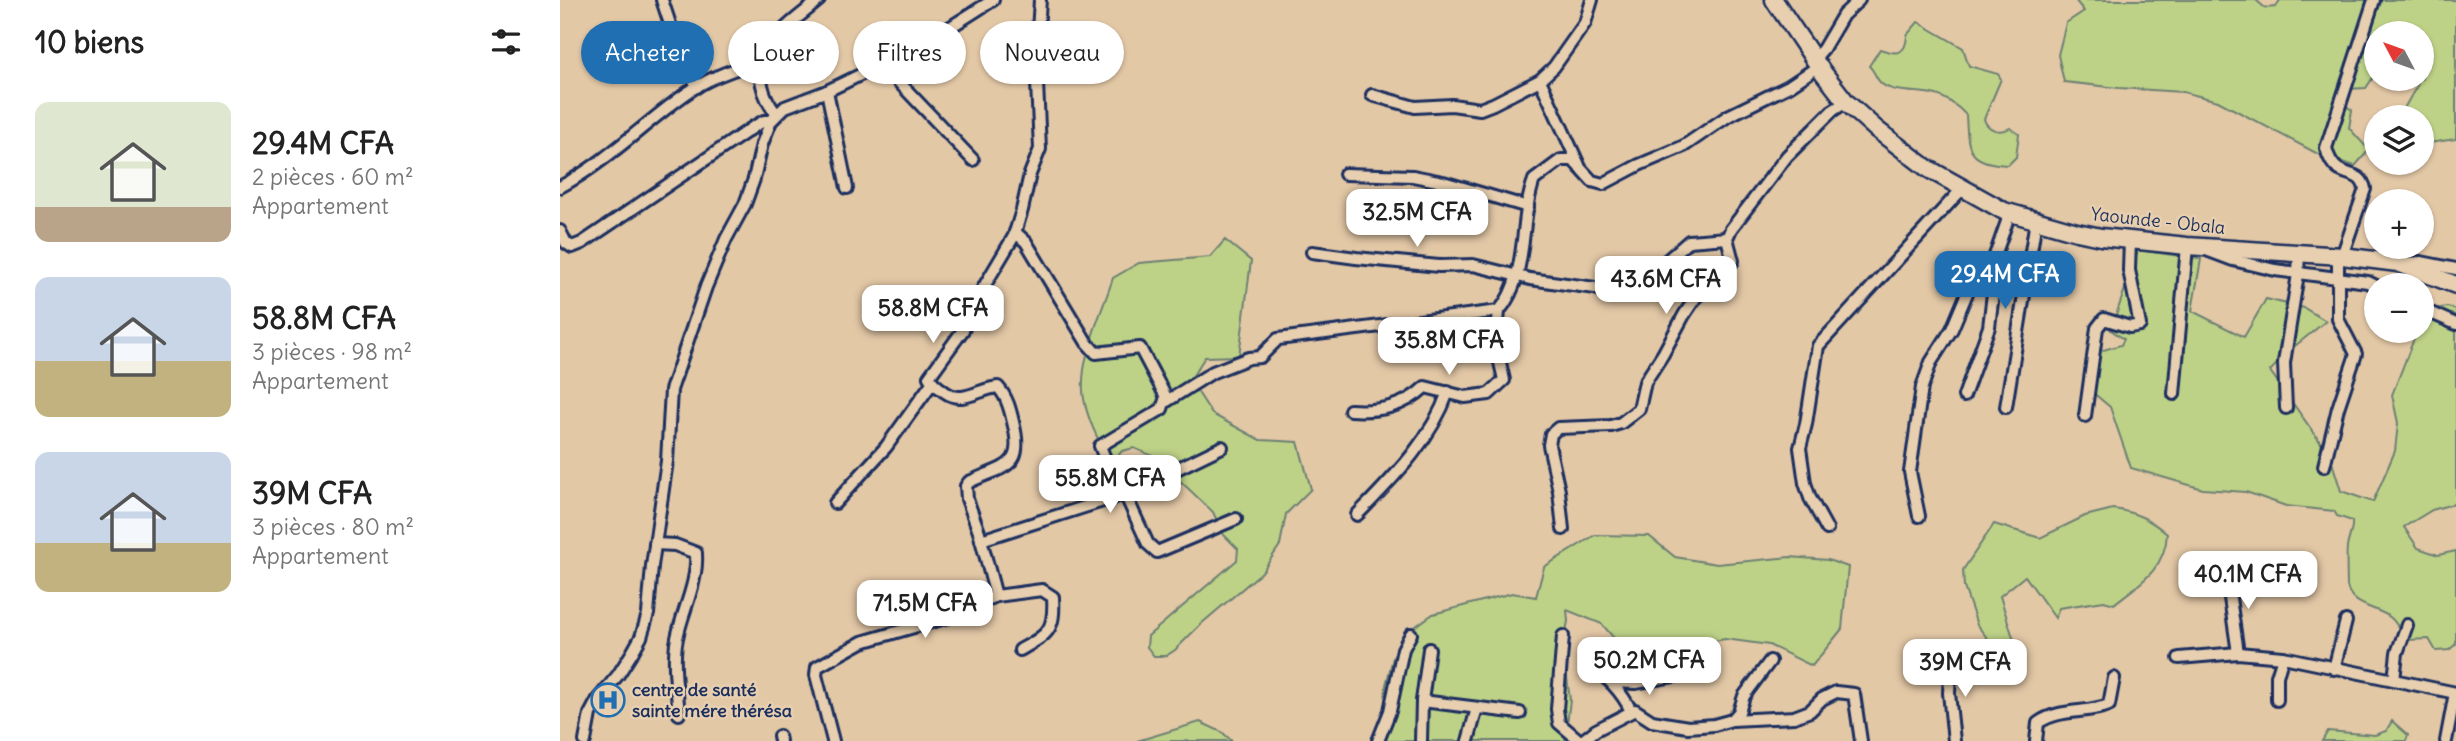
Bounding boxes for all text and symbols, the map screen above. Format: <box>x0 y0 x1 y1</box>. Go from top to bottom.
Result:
chip: Acheter <box>581 21 714 84</box>
chip: Louer <box>728 21 839 84</box>
chip: Filtres <box>853 21 966 84</box>
chip: Nouveau <box>980 21 1124 84</box>
north arrow <box>2364 21 2434 91</box>
map controls <box>2364 21 2434 343</box>
text: 10 biens <box>35 23 144 61</box>
icon: filters <box>487 23 525 61</box>
button: layers <box>2364 105 2434 175</box>
text: 29.4M CFA <box>252 124 394 162</box>
icon: home <box>91 130 175 214</box>
text: 2 pièces · 60 m² <box>252 162 414 191</box>
button: + <box>2364 189 2434 259</box>
pin: 32.5M CFA <box>1337 190 1497 249</box>
text: Appartement <box>252 191 389 220</box>
text: 32.5M CFA <box>1362 197 1472 226</box>
street label: Yaounde - Obala <box>2090 202 2226 239</box>
pin: 29.4M CFA <box>1925 252 2085 311</box>
pin: 43.6M CFA <box>1586 256 1746 316</box>
text: 29.4M CFA <box>1951 259 2059 288</box>
text: 43.6M CFA <box>1611 264 1721 293</box>
button: − <box>2364 273 2434 343</box>
pin: 58.8M CFA <box>853 286 1013 345</box>
text: 58.8M CFA <box>878 293 988 322</box>
text: 58.8M CFA <box>252 299 396 337</box>
icon: home <box>91 305 175 389</box>
pin: 35.8M CFA <box>1369 318 1529 377</box>
text: 35.8M CFA <box>1394 325 1504 354</box>
text: 3 pièces · 98 m² <box>252 337 412 366</box>
text: Appartement <box>252 366 389 395</box>
pin: 55.8M CFA <box>1030 456 1190 515</box>
text: 55.8M CFA <box>1055 463 1165 492</box>
text: 39M CFA <box>252 474 372 512</box>
icon: home <box>91 480 175 564</box>
text: 3 pièces · 80 m² <box>252 512 414 541</box>
text: Appartement <box>252 541 389 570</box>
pin: 40.1M CFA <box>2168 552 2328 611</box>
text: 40.1M CFA <box>2194 559 2302 588</box>
pin: 71.5M CFA <box>845 580 1005 640</box>
text: 71.5M CFA <box>873 588 977 617</box>
pin: 50.2M CFA <box>1569 638 1729 697</box>
pin: 39M CFA <box>1900 640 2030 699</box>
text: 50.2M CFA <box>1593 645 1705 674</box>
text: 39M CFA <box>1919 647 2011 676</box>
place label: centre de santé sainte mére thérésa <box>632 678 792 722</box>
hospital icon: centre de santé sainte mére thérésa <box>589 681 627 719</box>

